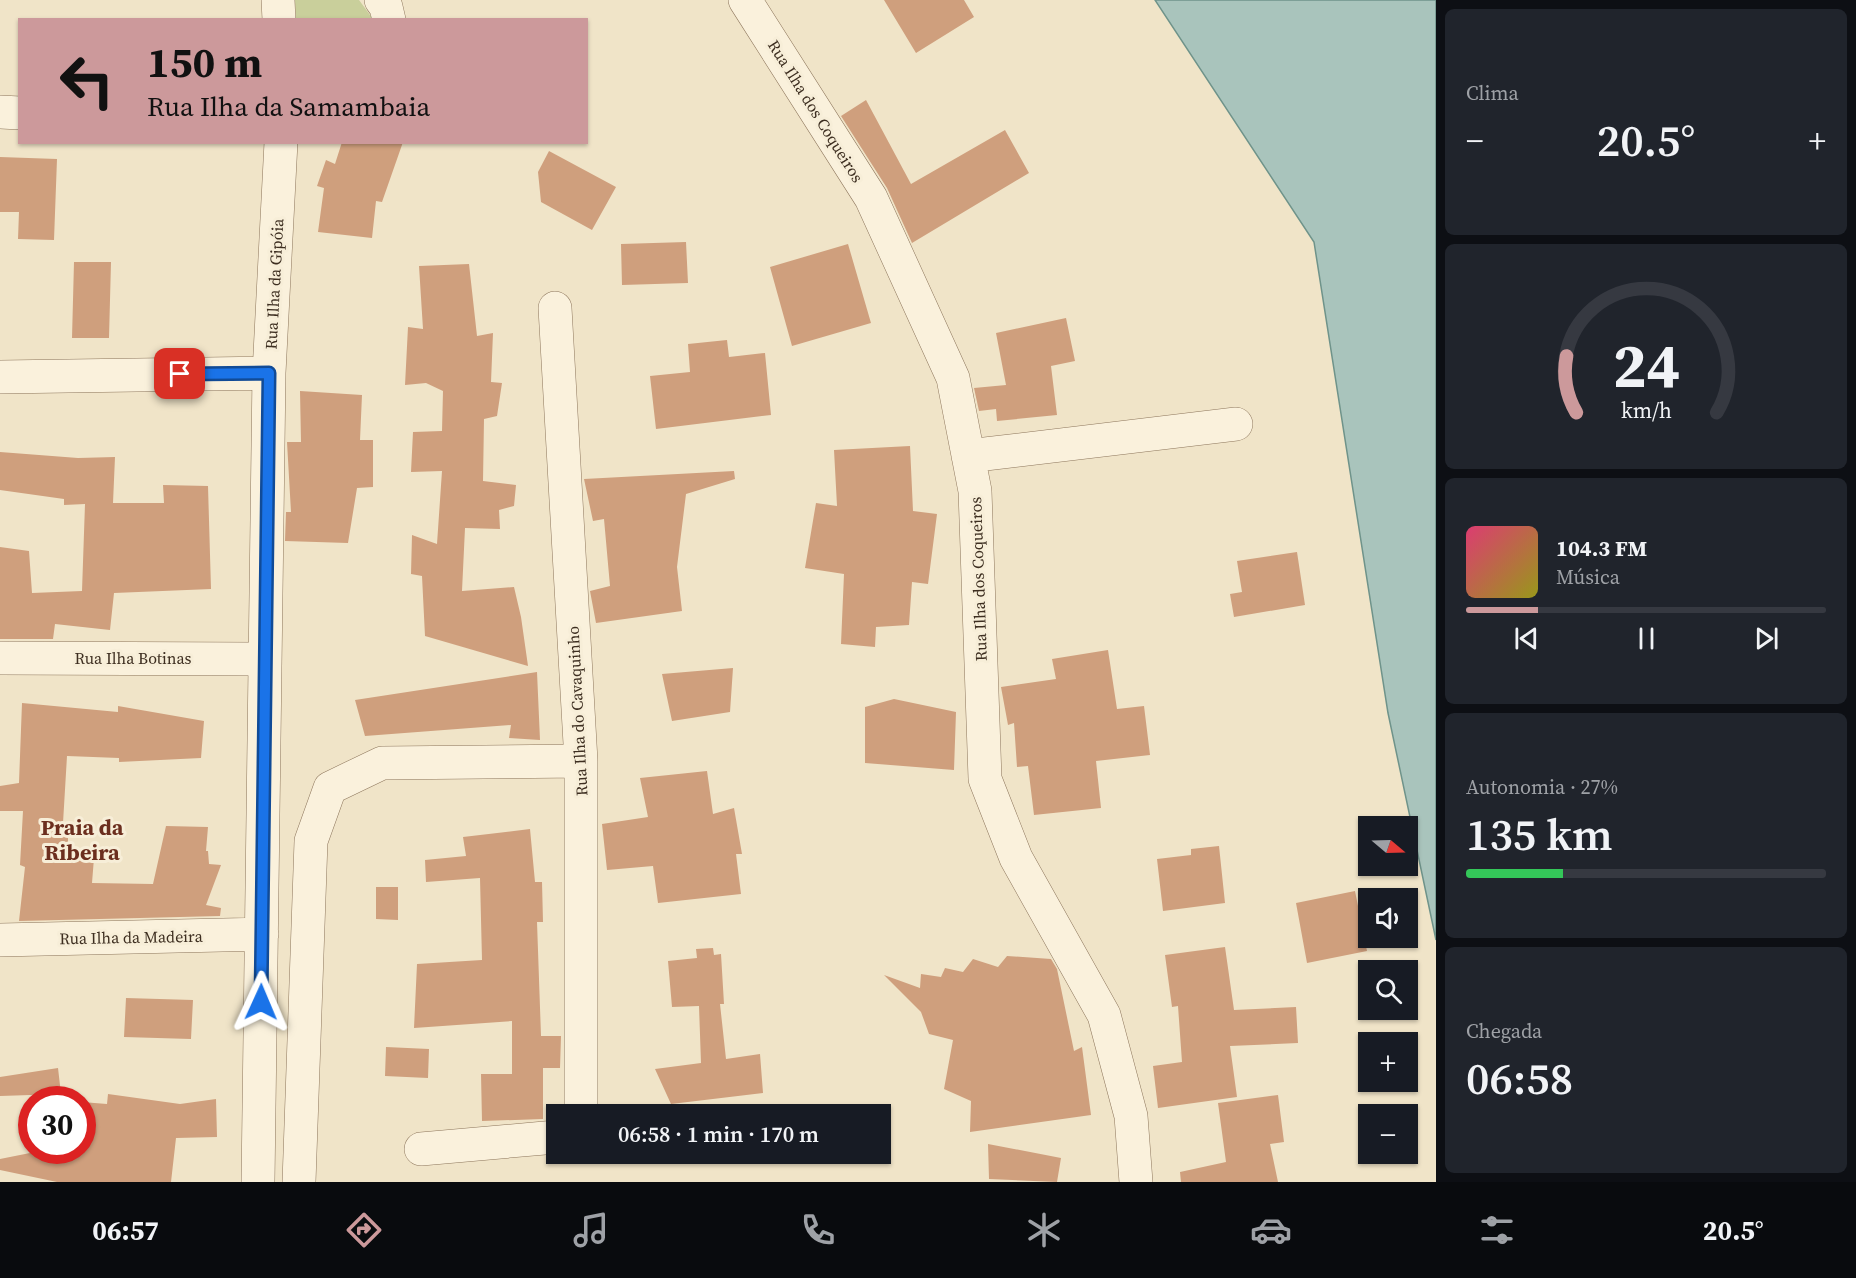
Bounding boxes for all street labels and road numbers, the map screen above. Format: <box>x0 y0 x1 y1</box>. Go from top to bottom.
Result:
street label: Rua Ilha dos Coqueiros <box>763 35 869 187</box>
street label: Rua Ilha da Gipóia <box>260 217 288 350</box>
street label: Rua Ilha dos Coqueiros <box>964 496 992 662</box>
street label: Rua Ilha do Cavaquinho <box>562 625 592 797</box>
street label: Rua Ilha Botinas <box>74 647 192 669</box>
street label: Rua Ilha da Madeira <box>59 925 204 949</box>

